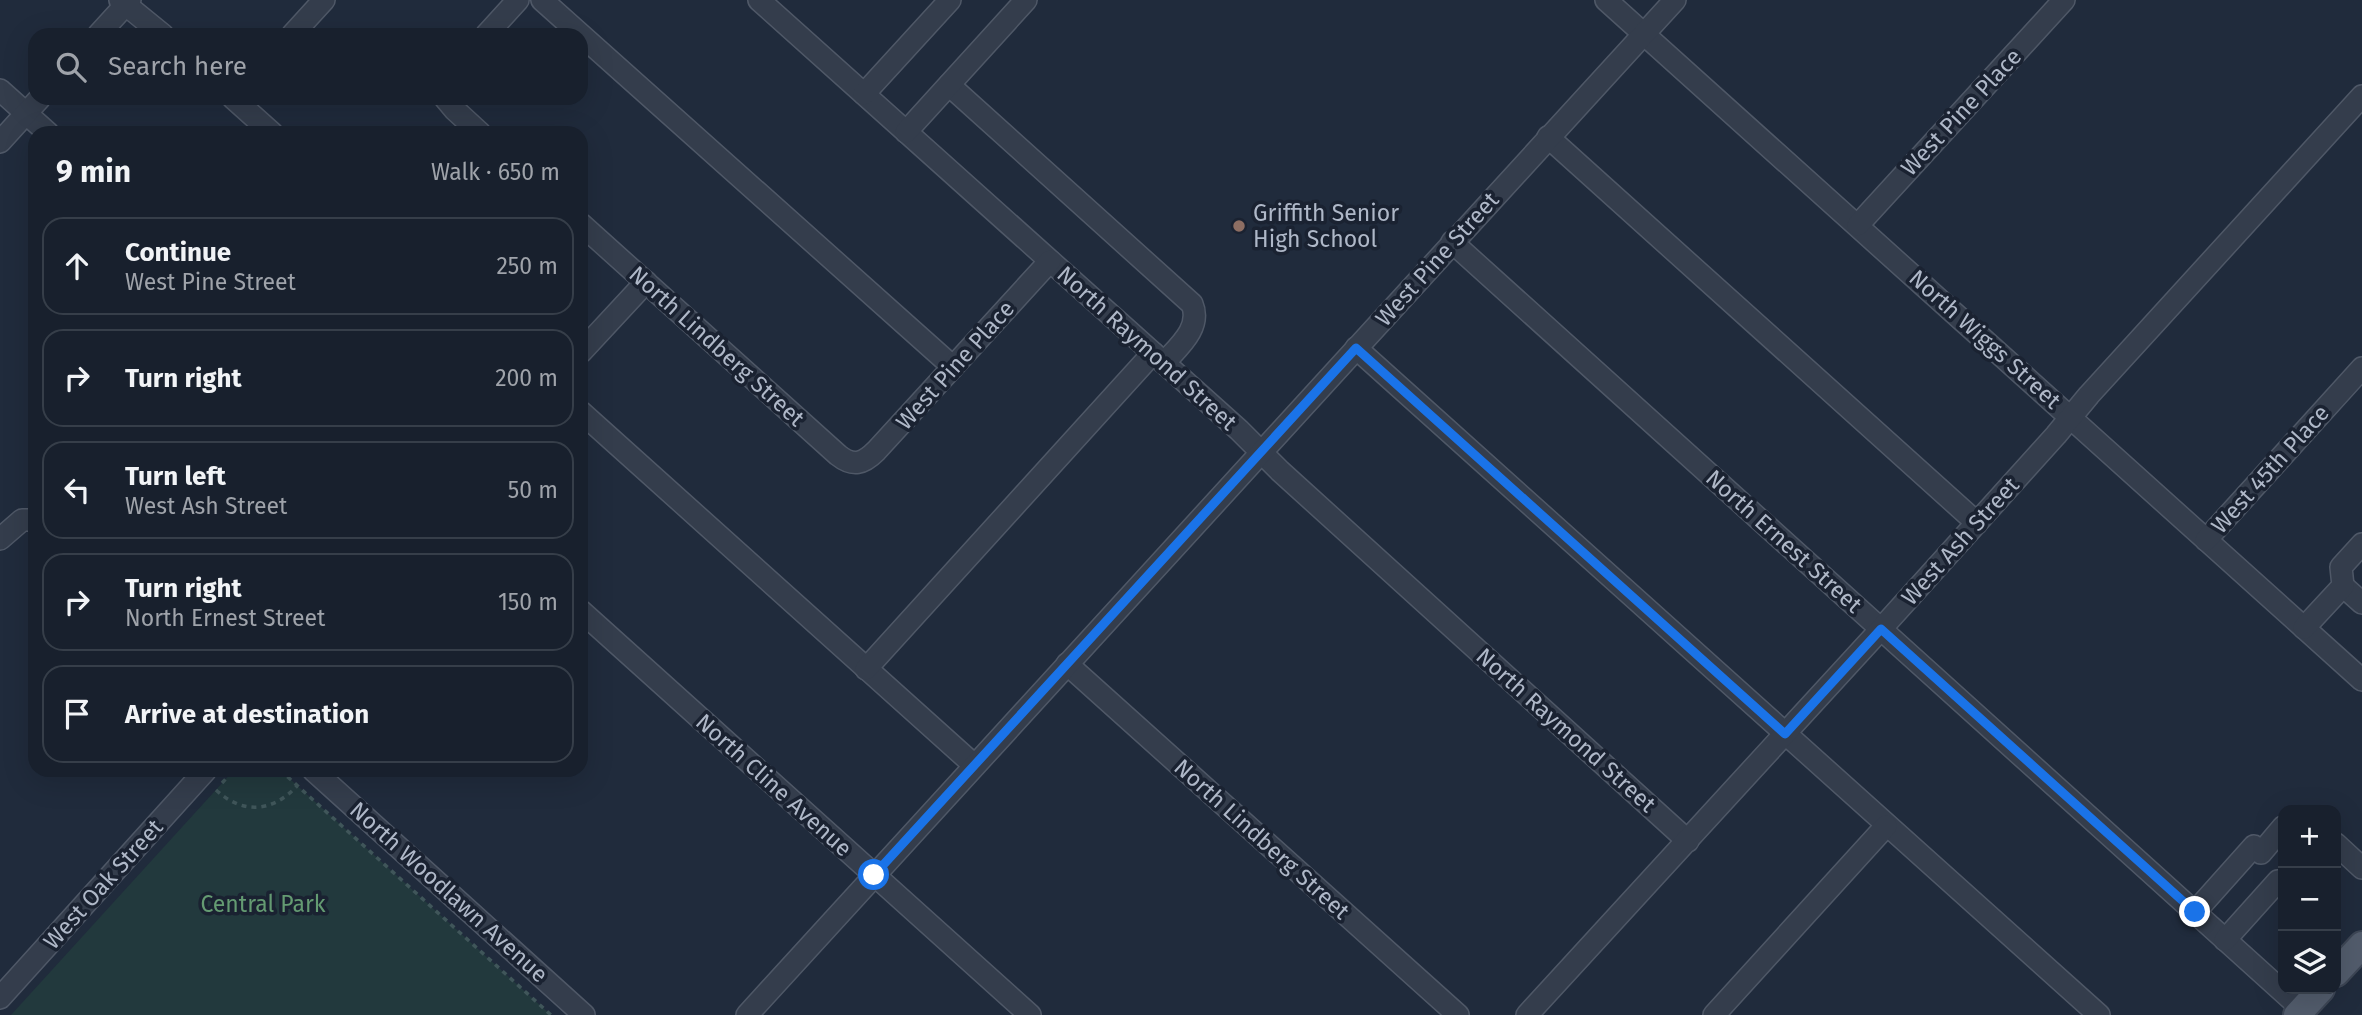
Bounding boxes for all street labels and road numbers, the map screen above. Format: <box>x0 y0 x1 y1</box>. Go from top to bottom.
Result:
street label: West Pine Place <box>1895 43 2027 181</box>
street label: West Pine Street <box>1369 186 1505 332</box>
street label: North Lindberg Street <box>624 260 811 433</box>
street label: North Raymond Street <box>1051 260 1243 436</box>
street label: North Wiggs Street <box>1903 264 2067 415</box>
street label: West Pine Place <box>890 295 1020 435</box>
street label: West 45th Place <box>2205 399 2335 539</box>
street label: North Ernest Street <box>1700 464 1868 619</box>
street label: West Ash Street <box>1895 471 2025 611</box>
street label: North Raymond Street <box>1470 642 1662 818</box>
street label: North Cline Avenue <box>690 708 858 862</box>
street label: North Lindberg Street <box>1169 753 1356 926</box>
street label: North Woodlawn Avenue <box>344 796 554 988</box>
street label: West Oak Street <box>37 813 169 955</box>

